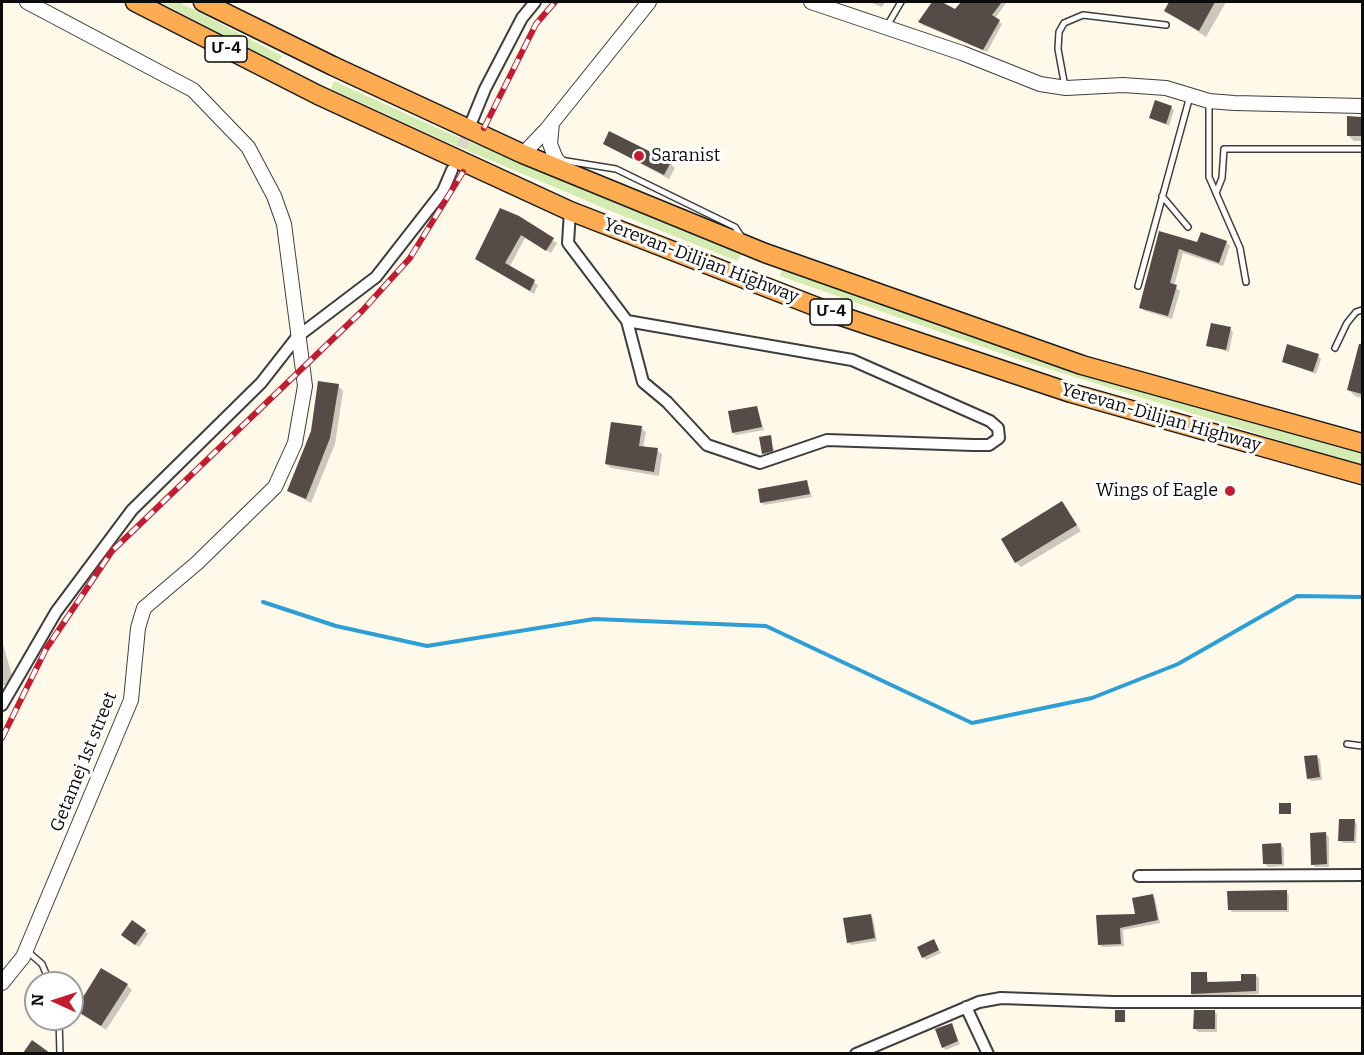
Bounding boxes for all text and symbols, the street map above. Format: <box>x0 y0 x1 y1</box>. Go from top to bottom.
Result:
road number: Մ-4 <box>205 36 247 62</box>
place label: Saranist <box>651 145 720 167</box>
marker: Saranist <box>632 149 646 163</box>
street label: Yerevan-Dilijan Highway <box>600 214 802 308</box>
road number: Մ-4 <box>810 299 852 325</box>
street label: Yerevan-Dilijan Highway <box>1058 379 1264 457</box>
place label: Wings of Eagle <box>1096 480 1218 502</box>
marker: Wings of Eagle <box>1223 484 1237 498</box>
street label: Getamej 1st street <box>46 689 122 835</box>
north arrow <box>24 971 84 1031</box>
text: N <box>28 993 47 1007</box>

